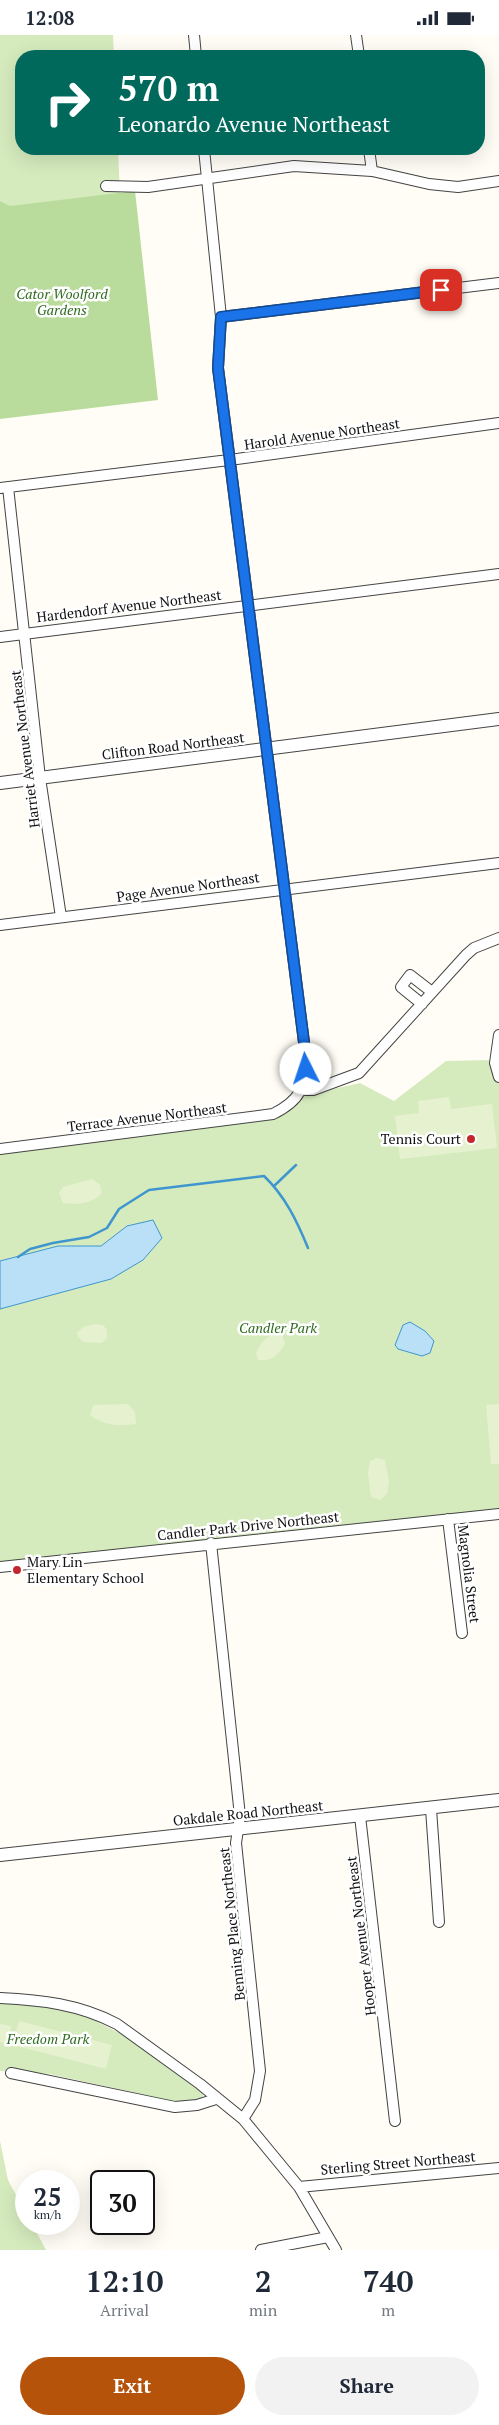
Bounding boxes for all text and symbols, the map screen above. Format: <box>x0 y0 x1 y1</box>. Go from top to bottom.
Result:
text: 12:08 <box>25 5 74 30</box>
text: 570 m <box>118 65 219 111</box>
icon: right <box>35 70 100 135</box>
text: Leonardo Avenue Northeast <box>118 109 390 138</box>
pin <box>420 269 462 311</box>
icon: arrive <box>427 276 455 304</box>
park label: Cator Woolford Gardens <box>16 284 108 319</box>
street label: Harold Avenue Northeast <box>243 413 402 454</box>
street label: Hardendorf Avenue Northeast <box>35 585 223 626</box>
street label: Harriet Avenue Northeast <box>5 668 44 829</box>
street label: Clifton Road Northeast <box>101 727 246 764</box>
street label: Page Avenue Northeast <box>115 867 262 906</box>
position arrow <box>279 1042 331 1094</box>
street label: Terrace Avenue Northeast <box>66 1097 229 1136</box>
place label: Tennis Court <box>381 1129 462 1148</box>
marker: Tennis Court <box>465 1133 477 1145</box>
park label: Candler Park <box>239 1318 317 1337</box>
street label: Candler Park Drive Northeast <box>156 1506 341 1544</box>
street label: Magnolia Street <box>454 1524 485 1625</box>
place label: Mary Lin Elementary School <box>27 1552 144 1587</box>
marker: Mary Lin Elementary School <box>11 1564 23 1576</box>
street label: Oakdale Road Northeast <box>172 1795 325 1830</box>
street label: Benning Place Northeast <box>214 1846 249 2002</box>
street label: Hooper Avenue Northeast <box>341 1854 380 2017</box>
park label: Freedom Park <box>6 2029 89 2048</box>
street label: Sterling Street Northeast <box>320 2146 477 2179</box>
speed limit sign: 30 <box>90 2170 155 2235</box>
text: 25 <box>33 2180 62 2213</box>
text: km/h <box>34 2207 61 2222</box>
text: 12:10 <box>85 2261 164 2301</box>
text: 2 <box>255 2261 272 2301</box>
text: 740 <box>363 2261 414 2301</box>
text: Arrival <box>100 2299 149 2321</box>
text: min <box>249 2299 277 2321</box>
text: m <box>381 2299 395 2321</box>
button: Exit <box>20 2357 245 2415</box>
button: Share <box>255 2357 479 2415</box>

